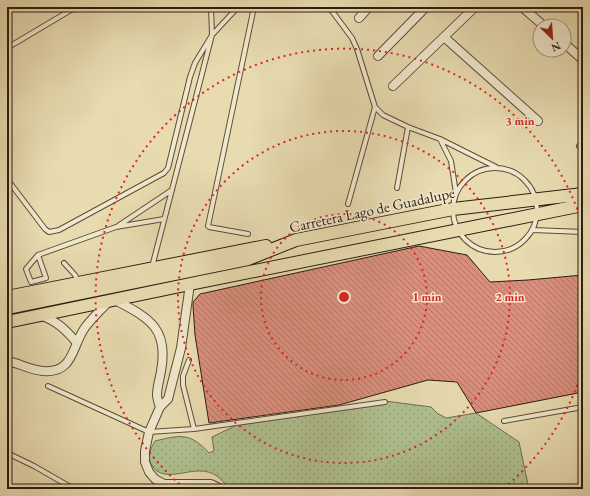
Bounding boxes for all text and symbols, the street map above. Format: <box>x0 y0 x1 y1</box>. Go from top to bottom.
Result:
north arrow <box>532 18 572 58</box>
text: N <box>549 39 563 55</box>
text: 3 min <box>505 113 535 129</box>
street label: Carretera Lago de Guadalupe <box>287 183 457 236</box>
text: 1 min <box>412 289 442 305</box>
text: 2 min <box>495 289 525 305</box>
centre of rings <box>337 290 351 304</box>

